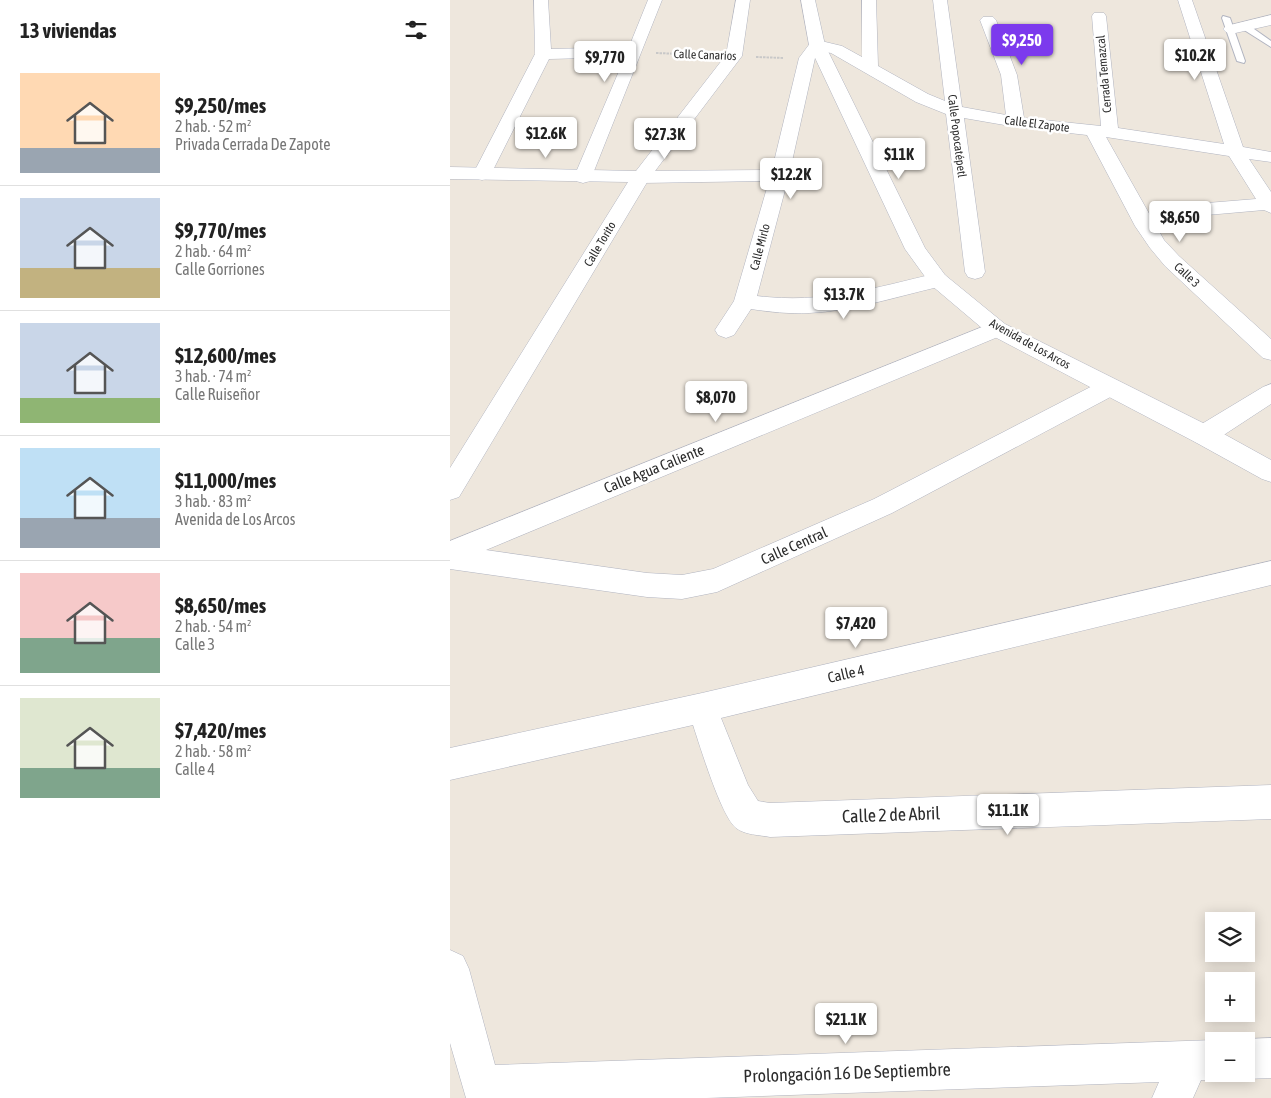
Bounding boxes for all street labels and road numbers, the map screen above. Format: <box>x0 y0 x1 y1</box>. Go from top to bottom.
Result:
street label: Cerrada Temazcal <box>1094 34 1114 113</box>
street label: Calle Canarios <box>673 47 737 63</box>
street label: Calle Popocatépetl <box>945 94 969 179</box>
street label: Calle El Zapote <box>1004 113 1070 135</box>
street label: Calle Torito <box>581 219 619 269</box>
street label: Calle Mirlo <box>747 222 773 272</box>
street label: Calle 3 <box>1171 260 1203 290</box>
street label: Avenida de Los Arcos <box>987 316 1073 372</box>
street label: Calle Agua Caliente <box>601 441 707 496</box>
street label: Calle Central <box>758 523 830 568</box>
street label: Calle 4 <box>826 661 866 686</box>
street label: Calle 2 de Abril <box>842 802 941 827</box>
street label: Prolongación 16 De Septiembre <box>743 1058 951 1087</box>

